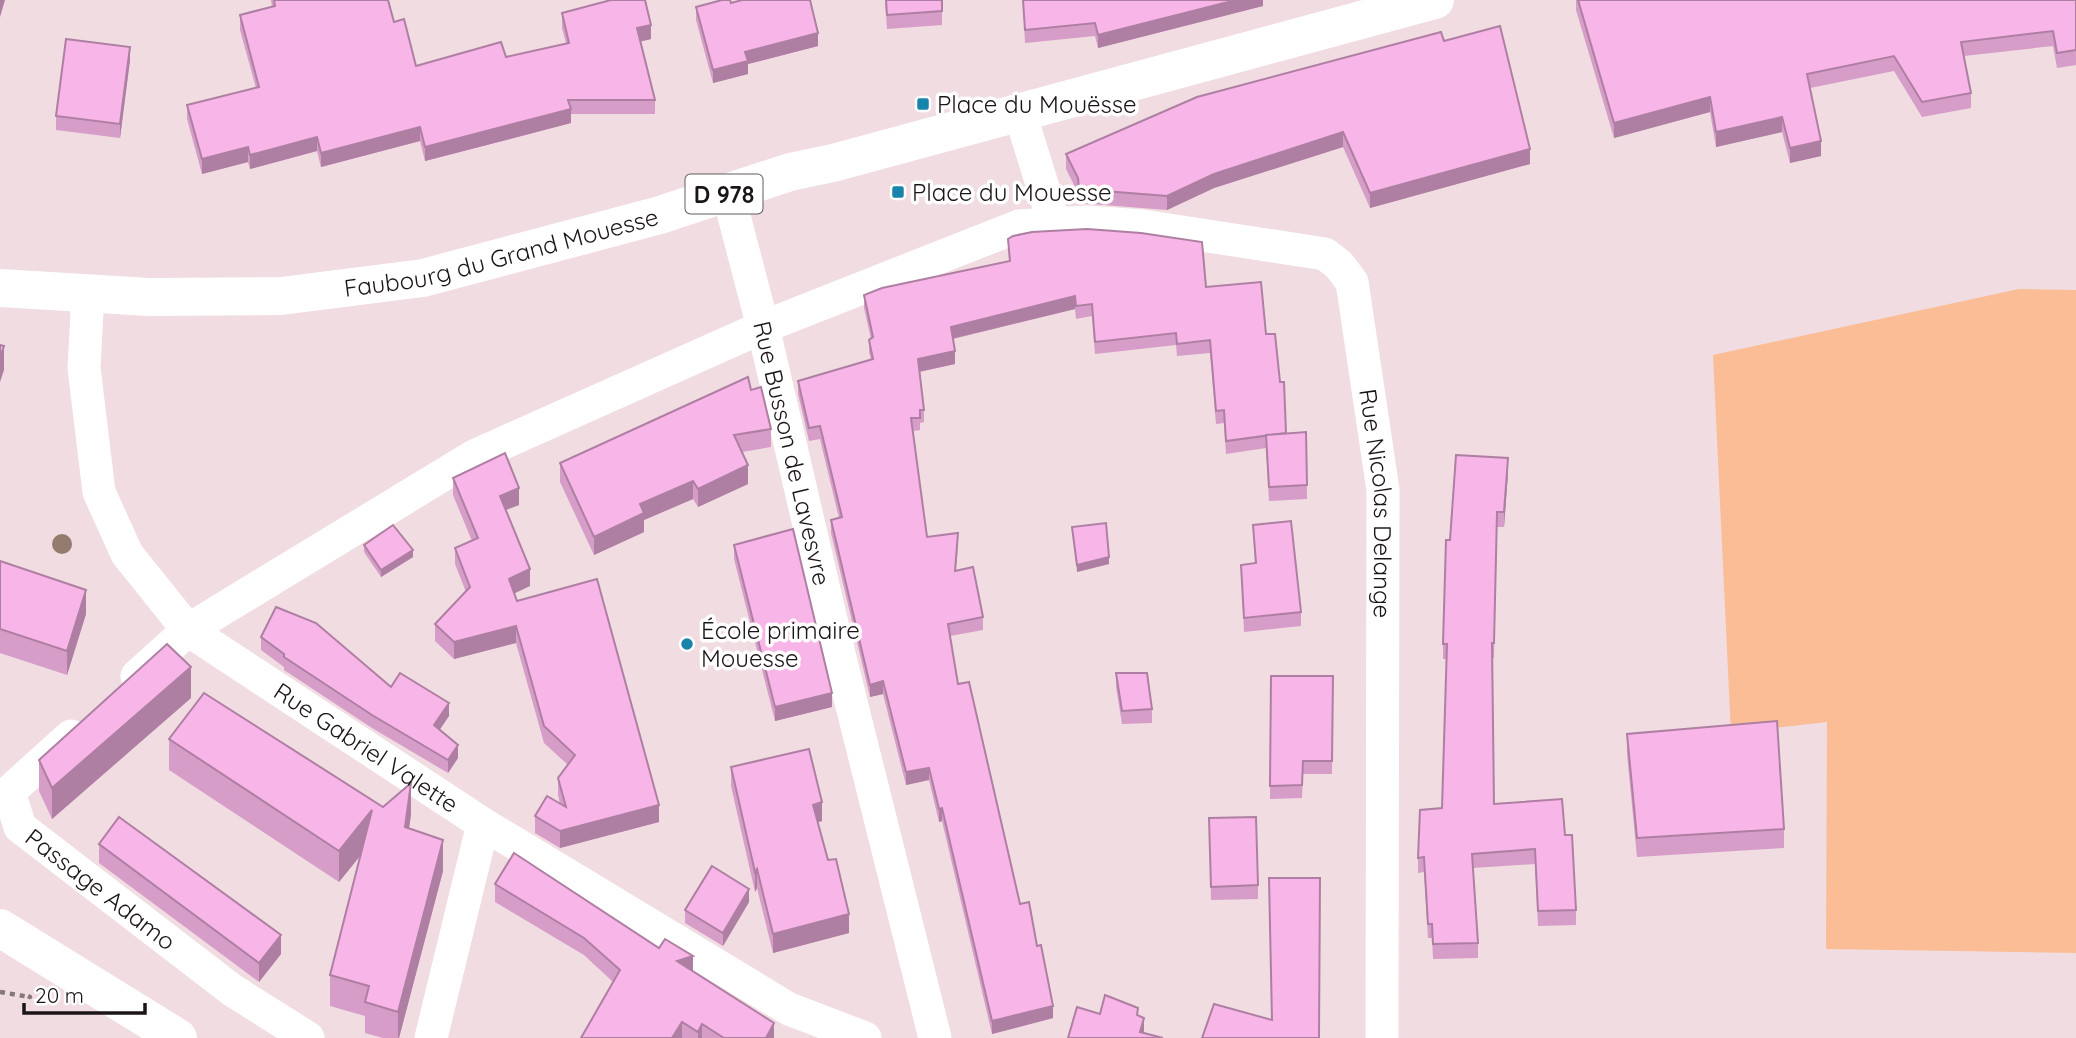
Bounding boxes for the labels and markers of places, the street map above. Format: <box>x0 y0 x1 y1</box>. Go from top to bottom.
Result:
place label: Place du Mouësse <box>937 89 1137 119</box>
marker: Place du Mouësse <box>915 96 931 112</box>
place label: Place du Mouesse <box>912 177 1112 207</box>
marker: Place du Mouesse <box>890 184 906 200</box>
place label: École primaire Mouesse <box>701 615 860 673</box>
marker: École primaire Mouesse <box>679 636 695 652</box>

